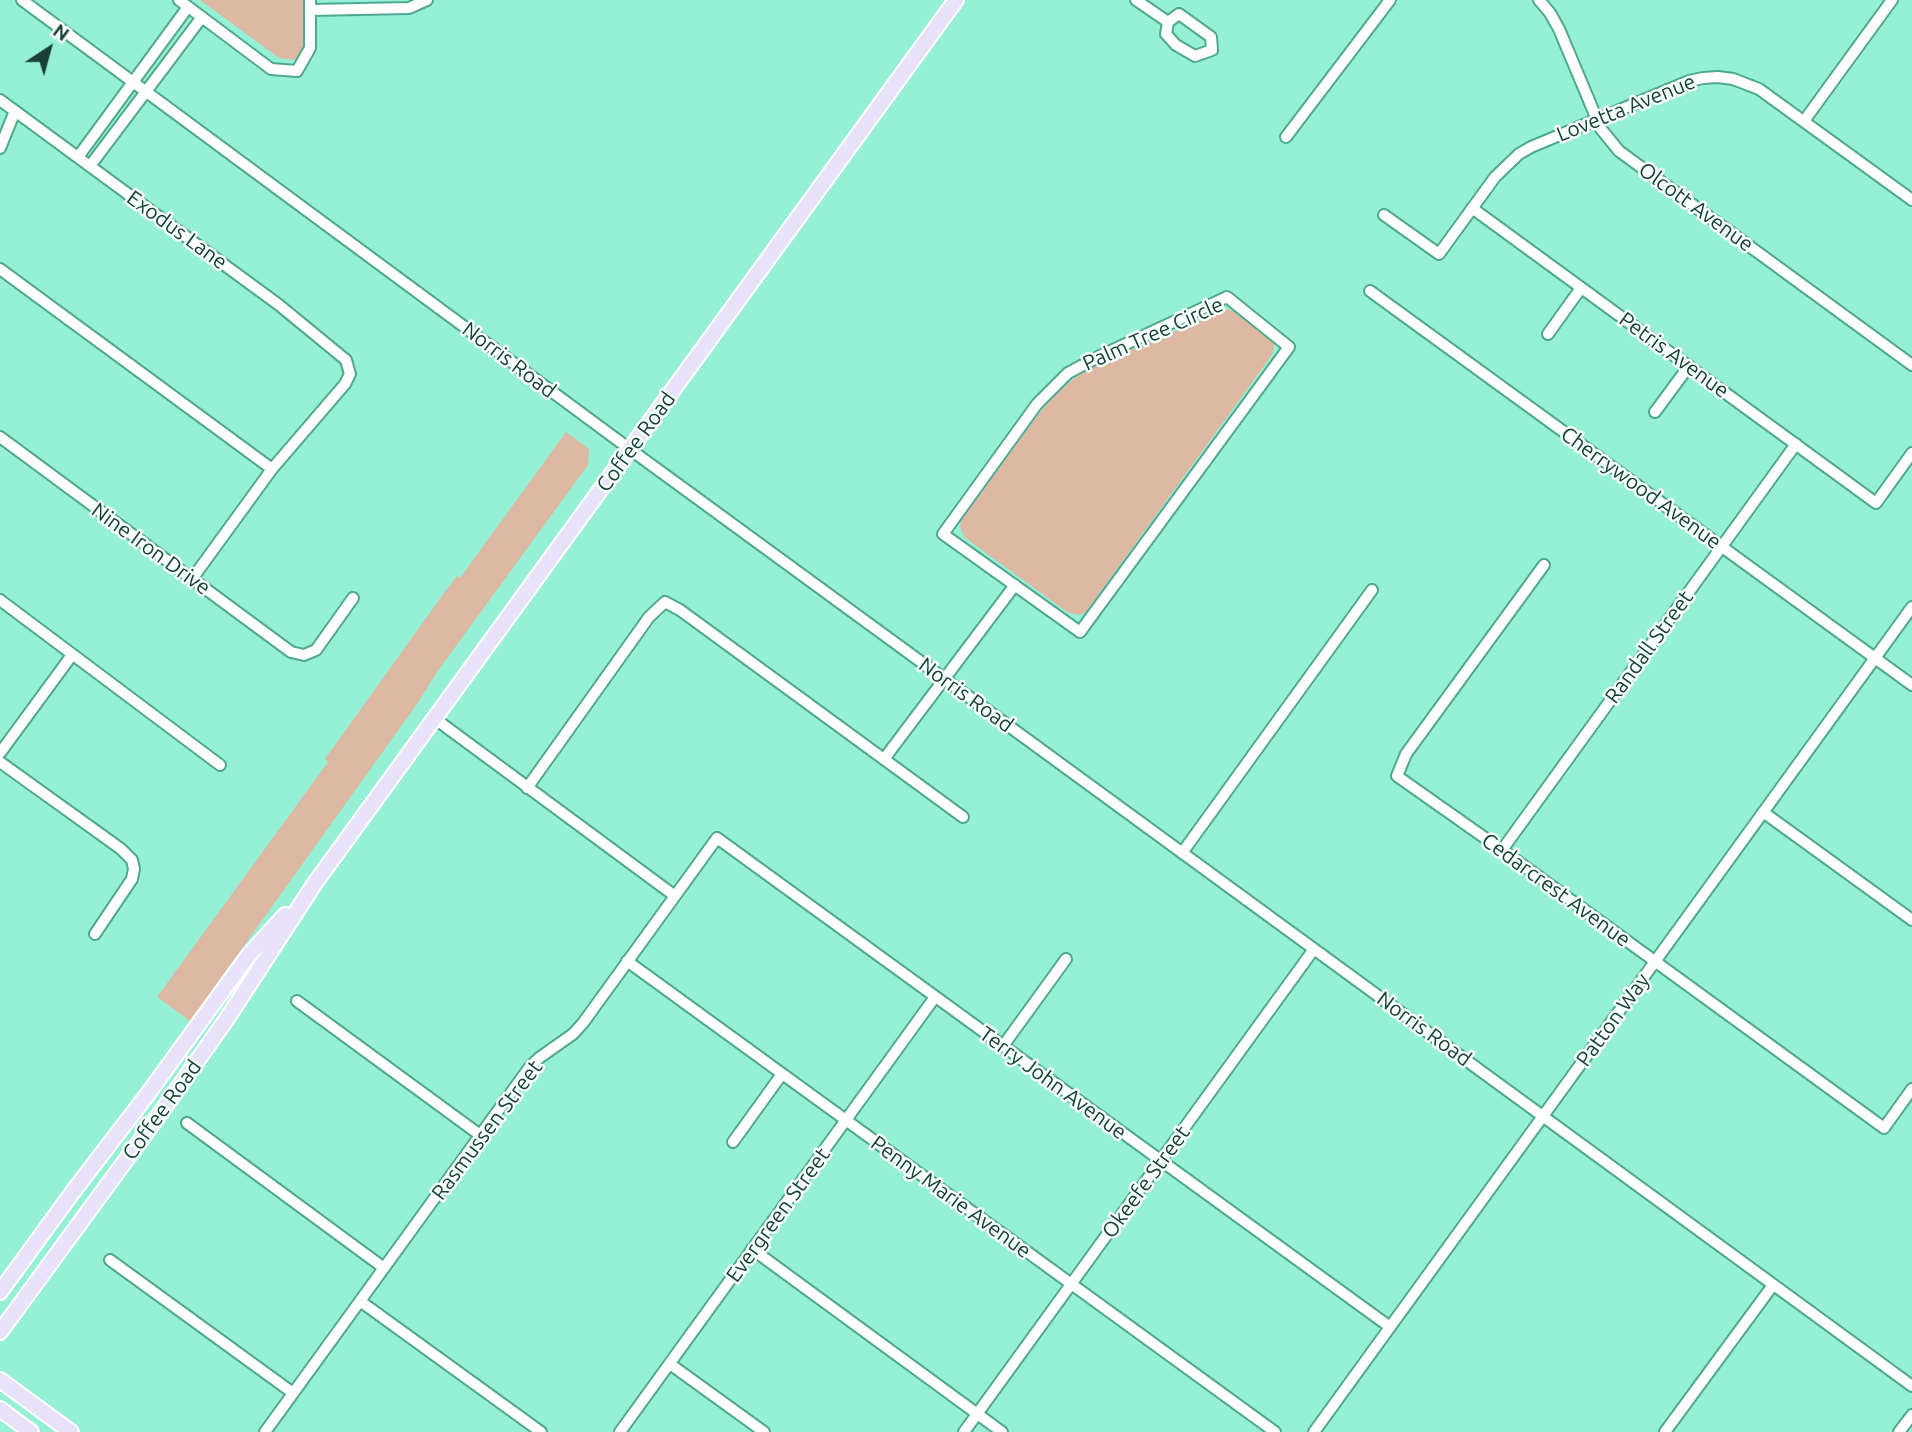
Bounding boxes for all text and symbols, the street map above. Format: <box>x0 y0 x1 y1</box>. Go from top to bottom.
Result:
north arrow <box>14 14 84 84</box>
text: N <box>49 19 74 45</box>
street label: Lovetta Avenue <box>1553 69 1699 147</box>
street label: Olcott Avenue <box>1634 157 1758 257</box>
street label: Exodus Lane <box>122 185 232 275</box>
street label: Palm Tree Circle <box>1079 292 1227 376</box>
street label: Petris Avenue <box>1614 307 1734 403</box>
street label: Norris Road <box>457 317 561 403</box>
street label: Coffee Road <box>591 387 681 497</box>
street label: Cherrywood Avenue <box>1556 421 1726 555</box>
street label: Nine Iron Drive <box>87 498 215 600</box>
street label: Randall Street <box>1600 586 1698 708</box>
street label: Norris Road <box>914 652 1018 738</box>
street label: Cedarcrest Avenue <box>1477 828 1635 952</box>
street label: Patton Way <box>1571 969 1655 1071</box>
street label: Norris Road <box>1372 986 1476 1072</box>
street label: Terry John Avenue <box>975 1021 1131 1145</box>
street label: Coffee Road <box>117 1055 207 1165</box>
street label: Rasmussen Street <box>426 1055 548 1205</box>
street label: Okeefe Street <box>1097 1121 1195 1243</box>
street label: Penny Marie Avenue <box>866 1130 1036 1264</box>
street label: Evergreen Street <box>721 1143 835 1287</box>

